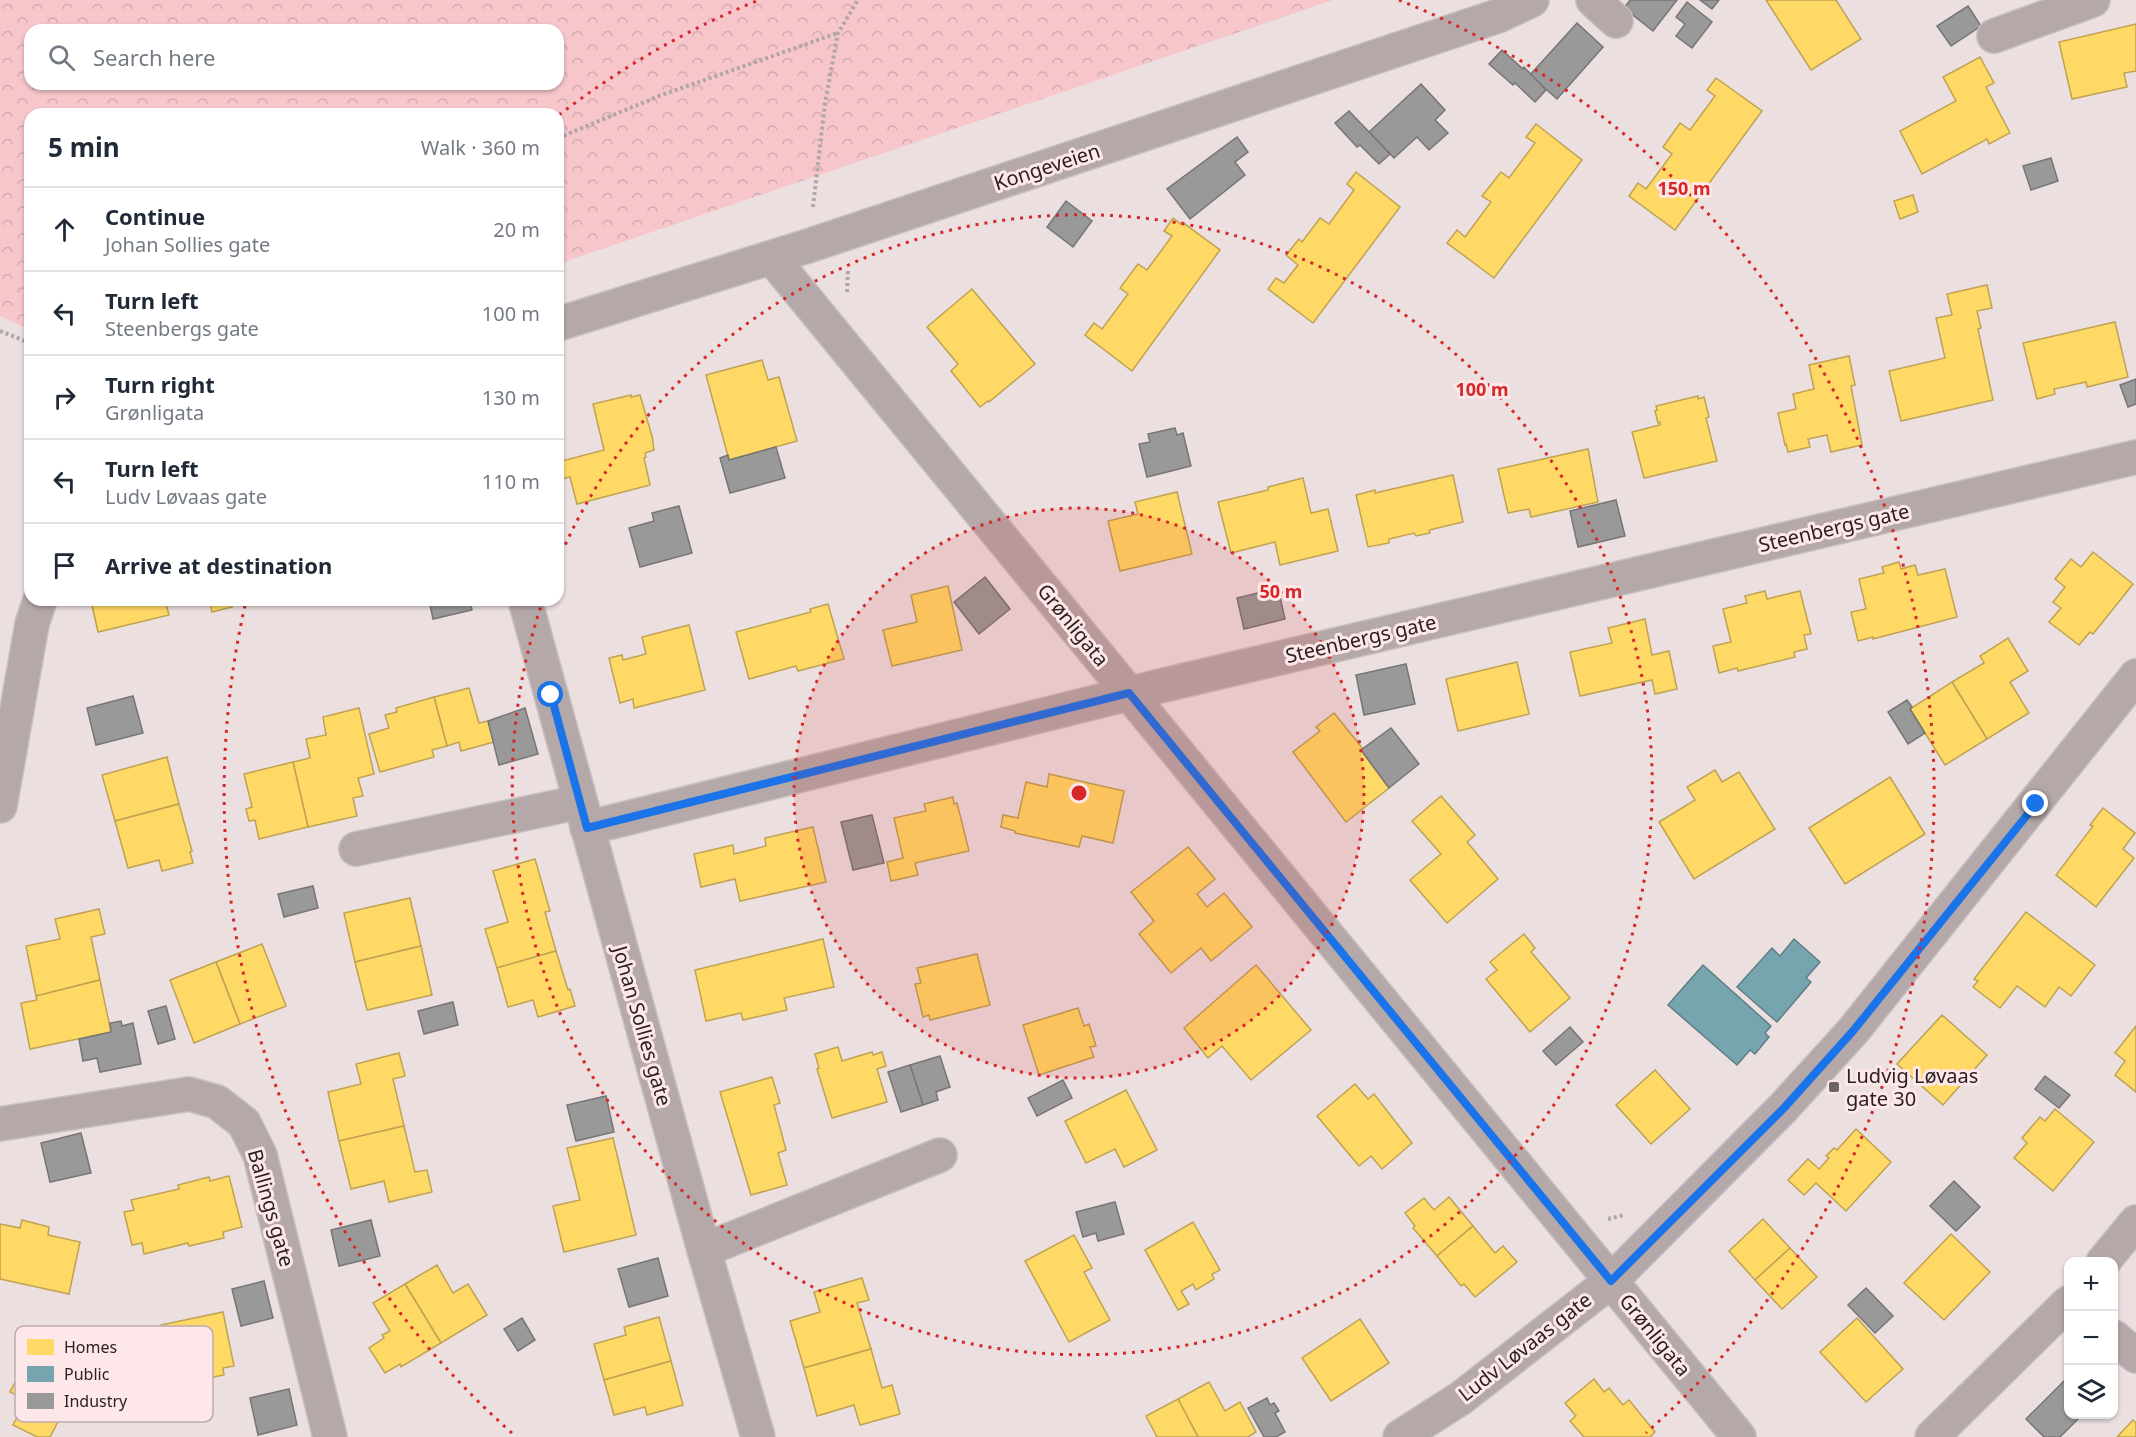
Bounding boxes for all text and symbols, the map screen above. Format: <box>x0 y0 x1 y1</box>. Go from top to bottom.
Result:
search box <box>24 24 564 90</box>
icon: search <box>45 41 78 74</box>
text: Search here <box>93 42 215 72</box>
text: 5 min <box>48 129 120 165</box>
text: Walk · 360 m <box>421 134 540 161</box>
street label: Kongeveien <box>990 137 1103 196</box>
text: 150 m <box>1657 176 1711 200</box>
text: Continue <box>105 201 205 231</box>
icon: ahead <box>48 213 81 246</box>
text: 20 m <box>493 216 540 243</box>
text: Johan Sollies gate <box>105 231 270 258</box>
text: Turn left <box>105 285 199 315</box>
icon: left <box>48 297 81 330</box>
text: 100 m <box>482 300 540 327</box>
text: Steenbergs gate <box>105 315 259 342</box>
text: Turn right <box>105 369 215 399</box>
text: 100 m <box>1455 377 1509 401</box>
icon: right <box>48 381 81 414</box>
text: 130 m <box>482 384 540 411</box>
text: Grønligata <box>105 399 204 426</box>
text: Turn left <box>105 453 199 483</box>
icon: left <box>48 465 81 498</box>
text: 110 m <box>482 468 540 495</box>
text: Ludv Løvaas gate <box>105 483 267 510</box>
street label: Steenbergs gate <box>1756 497 1912 558</box>
icon: arrive <box>48 549 81 582</box>
text: Arrive at destination <box>105 550 332 580</box>
street label: Grønligata <box>1032 578 1115 672</box>
text: 50 m <box>1260 579 1302 603</box>
street label: Steenbergs gate <box>1283 608 1439 669</box>
route start <box>537 681 563 707</box>
centre of rings <box>1069 783 1089 803</box>
route end <box>2022 790 2048 816</box>
street label: Johan Sollies gate <box>606 941 678 1109</box>
place label: Ludvig Løvaas gate 30 <box>1846 1062 1978 1112</box>
marker: Ludvig Løvaas gate 30 <box>1827 1080 1841 1094</box>
street label: Ballings gate <box>242 1146 301 1270</box>
map controls <box>2064 1257 2118 1419</box>
button: + <box>2064 1257 2118 1311</box>
street label: Ludv Løvaas gate <box>1453 1286 1597 1407</box>
street label: Grønligata <box>1614 1288 1697 1382</box>
button: − <box>2064 1311 2118 1365</box>
legend <box>15 1326 213 1422</box>
text: Homes <box>64 1336 117 1358</box>
text: Public <box>64 1363 110 1385</box>
button: layers <box>2064 1365 2118 1419</box>
text: Industry <box>64 1390 128 1412</box>

